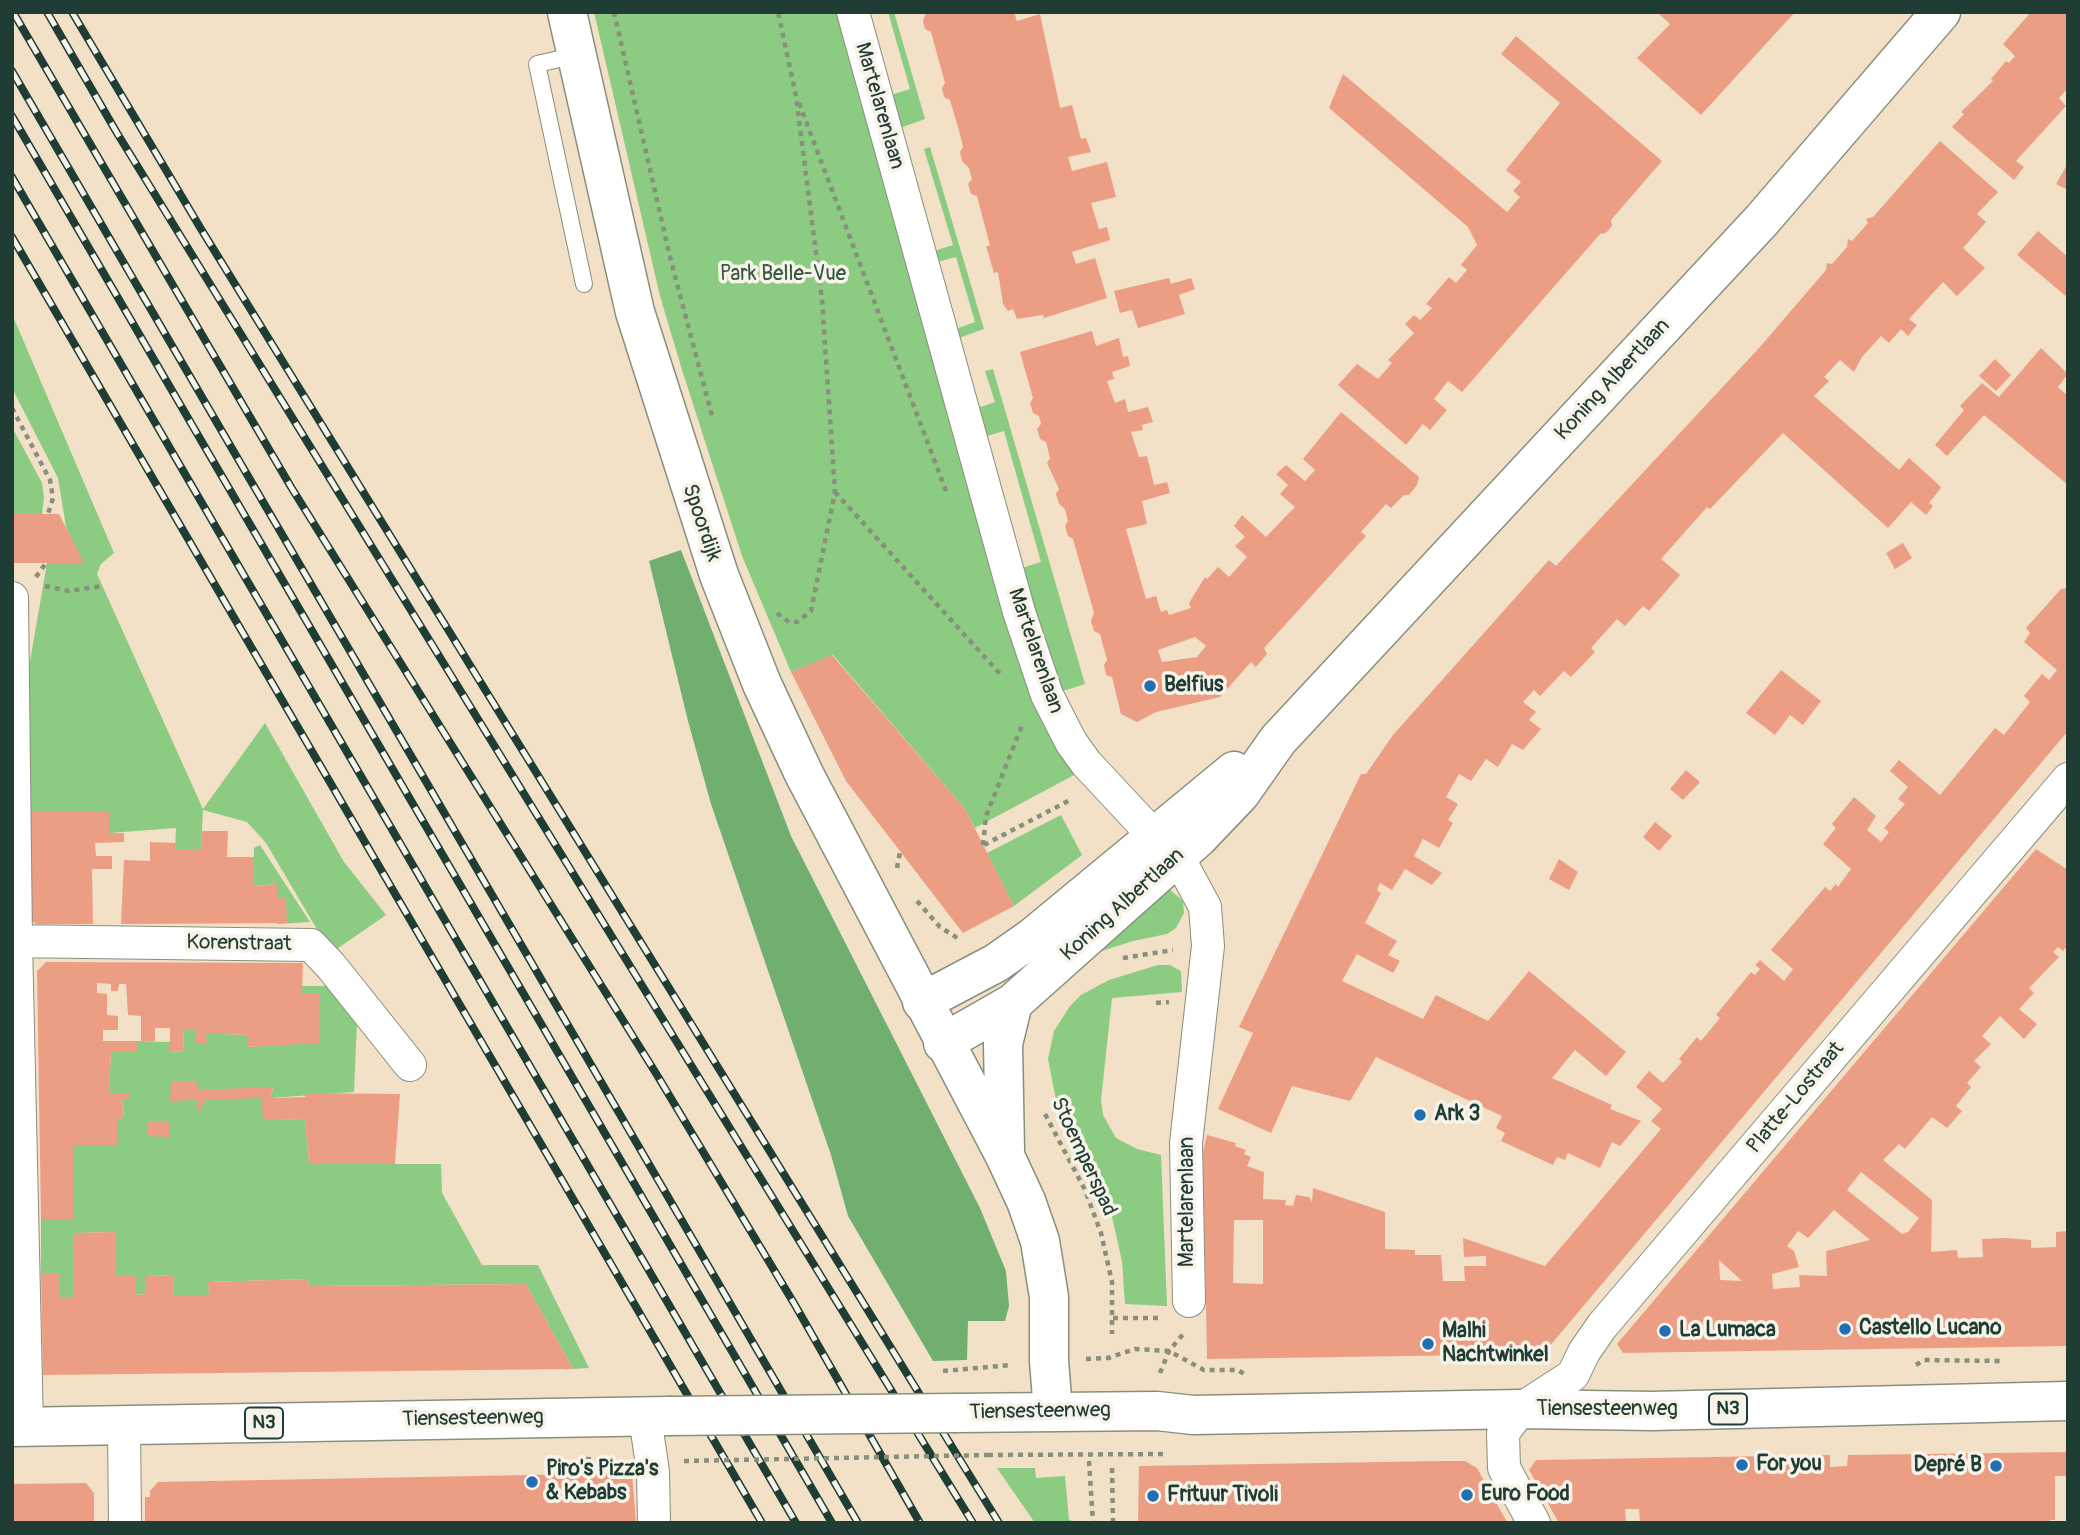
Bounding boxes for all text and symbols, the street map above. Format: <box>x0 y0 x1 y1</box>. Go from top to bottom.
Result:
street label: Martelarenlaan <box>849 40 909 172</box>
park label: Park Belle-Vue <box>720 262 846 288</box>
street label: Koning Albertlaan <box>1550 314 1676 446</box>
street label: Spoordijk <box>676 481 726 565</box>
street label: Martelarenlaan <box>1002 585 1068 717</box>
place label: Belfius <box>1164 673 1223 699</box>
marker: Belfius <box>1142 678 1158 694</box>
street label: Koning Albertlaan <box>1056 843 1190 967</box>
street label: Korenstraat <box>186 930 292 958</box>
street label: Platte-Lostraat <box>1742 1037 1850 1159</box>
street label: Stoemperspad <box>1045 1094 1121 1220</box>
place label: Ark 3 <box>1434 1102 1480 1128</box>
marker: Ark 3 <box>1412 1107 1428 1123</box>
street label: Martelarenlaan <box>1175 1137 1201 1267</box>
place label: Castello Lucano <box>1859 1316 2002 1342</box>
place label: La Lumaca <box>1679 1318 1776 1344</box>
place label: Malhi Nachtwinkel <box>1442 1319 1549 1369</box>
marker: Castello Lucano <box>1837 1321 1853 1337</box>
marker: La Lumaca <box>1657 1323 1673 1339</box>
marker: Malhi Nachtwinkel <box>1420 1336 1436 1352</box>
road number: N3 <box>1709 1394 1747 1424</box>
street label: Tiensesteenweg <box>1536 1397 1678 1423</box>
street label: Tiensesteenweg <box>969 1398 1111 1426</box>
street label: Tiensesteenweg <box>402 1405 544 1433</box>
road number: N3 <box>245 1408 283 1438</box>
place label: For you <box>1756 1452 1822 1478</box>
place label: Depré B <box>1913 1453 1982 1479</box>
place label: Piro's Pizza's & Kebabs <box>546 1457 658 1507</box>
marker: For you <box>1734 1457 1750 1473</box>
marker: Depré B <box>1988 1458 2004 1474</box>
marker: Piro's Pizza's & Kebabs <box>524 1474 540 1490</box>
place label: Euro Food <box>1481 1482 1570 1508</box>
place label: Frituur Tivoli <box>1167 1483 1278 1509</box>
marker: Euro Food <box>1459 1487 1475 1503</box>
marker: Frituur Tivoli <box>1145 1488 1161 1504</box>

